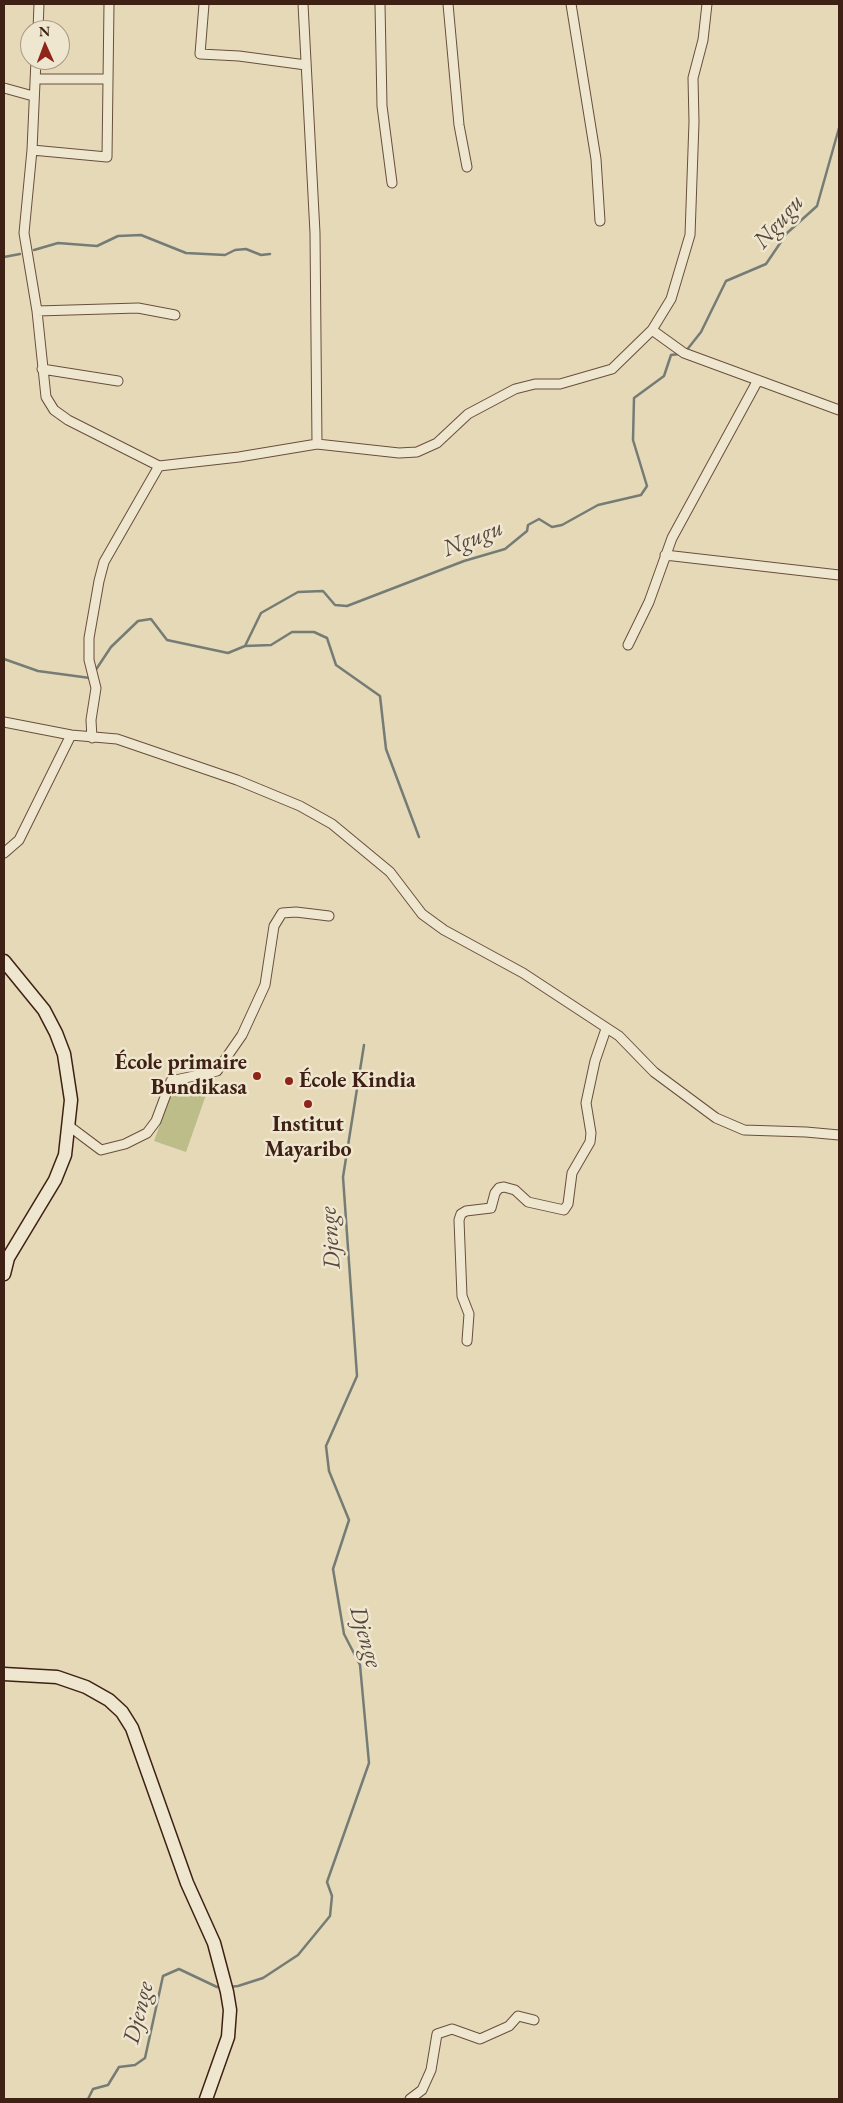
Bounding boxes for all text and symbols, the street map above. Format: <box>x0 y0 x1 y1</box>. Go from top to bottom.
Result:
north arrow <box>20 20 70 70</box>
text: N <box>39 22 50 40</box>
water label: Ngugu <box>748 189 810 255</box>
water label: Ngugu <box>438 514 508 564</box>
place label: École primaire Bundikasa <box>115 1050 247 1102</box>
place label: École Kindia <box>299 1068 416 1094</box>
marker: École primaire Bundikasa <box>251 1070 263 1082</box>
marker: École Kindia <box>283 1075 295 1087</box>
marker: Institut Mayaribo <box>302 1098 314 1110</box>
place label: Institut Mayaribo <box>264 1112 352 1164</box>
water label: Djenge <box>314 1205 348 1271</box>
water label: Djenge <box>342 1603 388 1671</box>
water label: Djenge <box>117 1979 161 2047</box>

